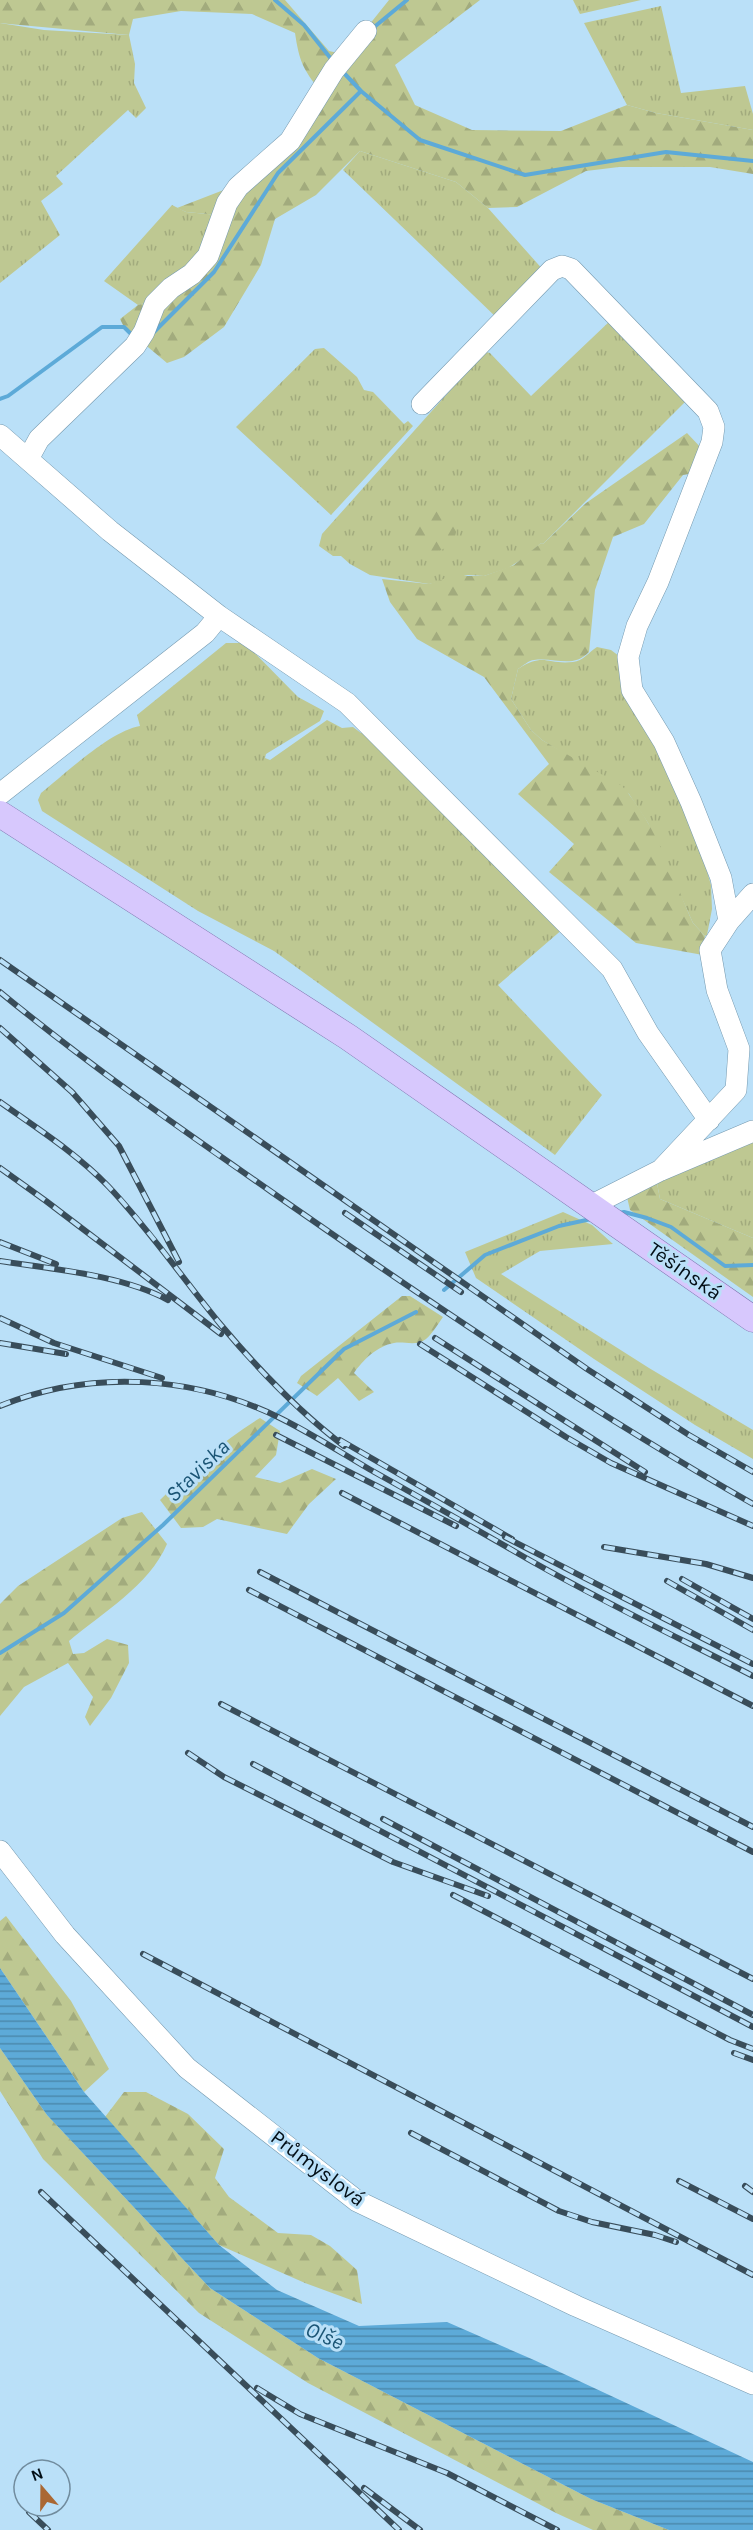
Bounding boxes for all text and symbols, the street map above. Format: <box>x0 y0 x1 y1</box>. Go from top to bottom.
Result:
street label: Těšínská <box>644 1237 726 1305</box>
water label: Staviska <box>160 1434 235 1508</box>
street label: Průmyslová <box>266 2125 370 2211</box>
water label: Olše <box>302 2316 348 2356</box>
north arrow <box>12 2458 72 2518</box>
text: N <box>28 2463 46 2485</box>

